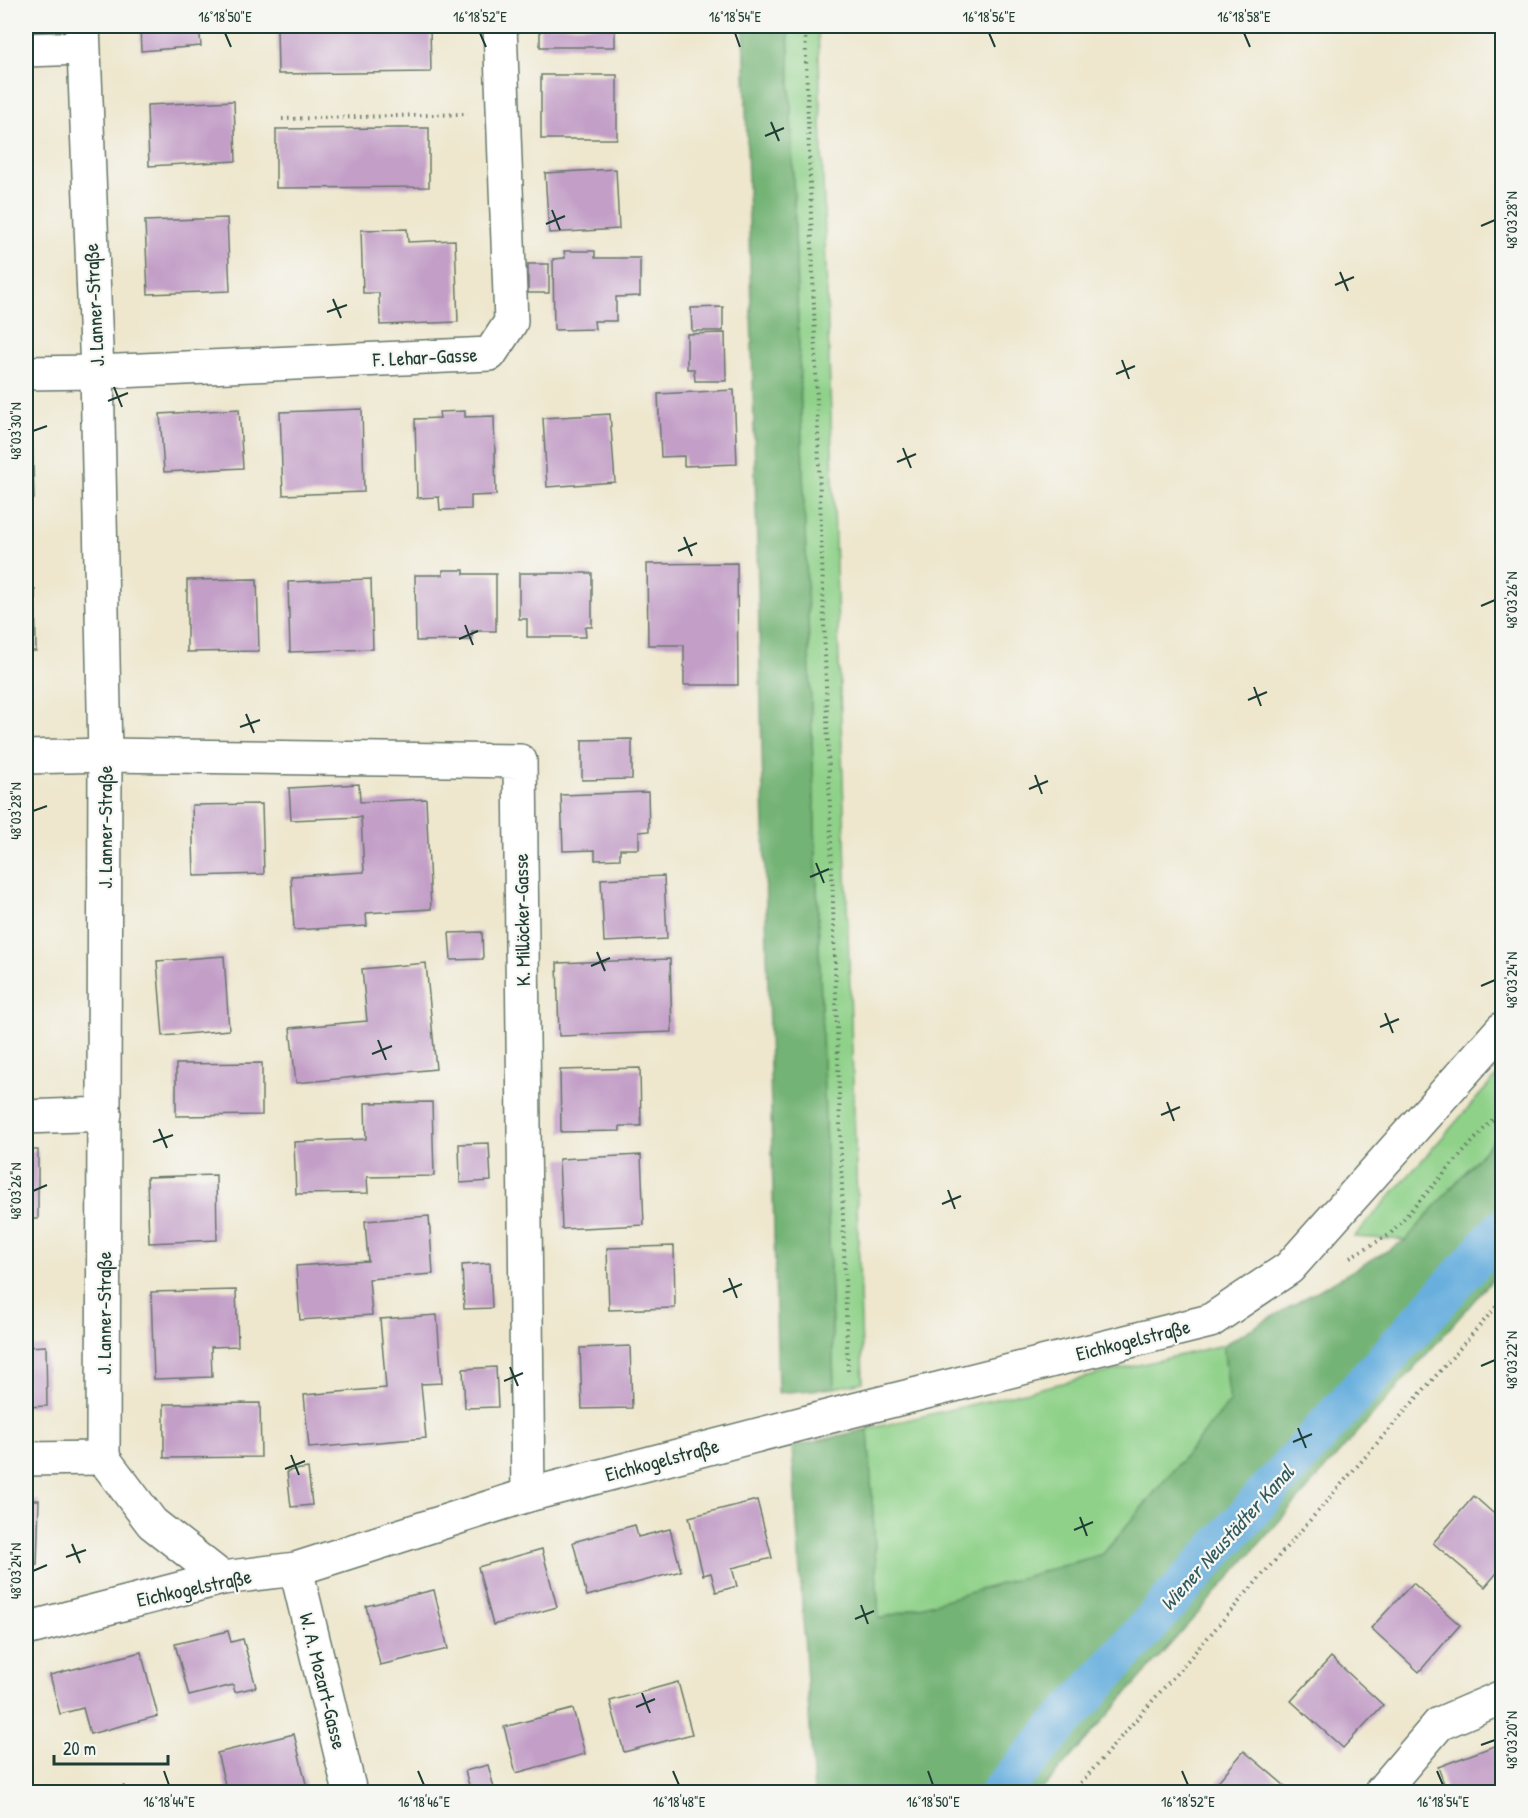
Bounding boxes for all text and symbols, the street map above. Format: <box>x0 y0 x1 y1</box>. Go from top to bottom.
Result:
text: 16°18'50"E <box>198 6 252 27</box>
text: 16°18'52"E <box>453 6 507 27</box>
text: 16°18'54"E <box>709 6 762 27</box>
text: 16°18'56"E <box>963 6 1016 27</box>
text: 16°18'58"E <box>1217 6 1271 27</box>
text: 48°03'28"N <box>1501 191 1522 249</box>
street label: J. Lanner-Straße <box>77 243 110 367</box>
street label: F. Lehar-Gasse <box>371 340 478 373</box>
text: 48°03'30"N <box>5 402 26 460</box>
text: 48°03'26"N <box>1501 571 1522 629</box>
street label: J. Lanner-Straße <box>91 765 118 889</box>
text: 48°03'28"N <box>5 782 26 840</box>
street label: K. Millöcker-Gasse <box>507 853 536 987</box>
text: 48°03'24"N <box>1501 952 1522 1008</box>
text: 48°03'26"N <box>5 1162 26 1220</box>
street label: J. Lanner-Straße <box>90 1251 117 1375</box>
street label: Eichkogelstraße <box>1073 1312 1193 1367</box>
text: 48°03'22"N <box>1501 1331 1522 1389</box>
street label: Eichkogelstraße <box>602 1431 722 1488</box>
water label: Wiener Neustädter Kanal <box>1153 1457 1301 1617</box>
text: 48°03'24"N <box>5 1543 26 1599</box>
street label: Eichkogelstraße <box>134 1562 254 1613</box>
street label: W. A. Mozart-Gasse <box>293 1610 353 1752</box>
text: 48°03'20"N <box>1501 1711 1522 1769</box>
scale bar <box>54 1728 168 1766</box>
text: 20 m <box>63 1736 96 1761</box>
text: 16°18'44"E <box>143 1791 195 1812</box>
text: 16°18'46"E <box>398 1791 450 1812</box>
text: 16°18'48"E <box>653 1791 706 1812</box>
text: 16°18'50"E <box>906 1791 960 1812</box>
text: 16°18'52"E <box>1161 1791 1215 1812</box>
text: 16°18'54"E <box>1417 1791 1470 1812</box>

